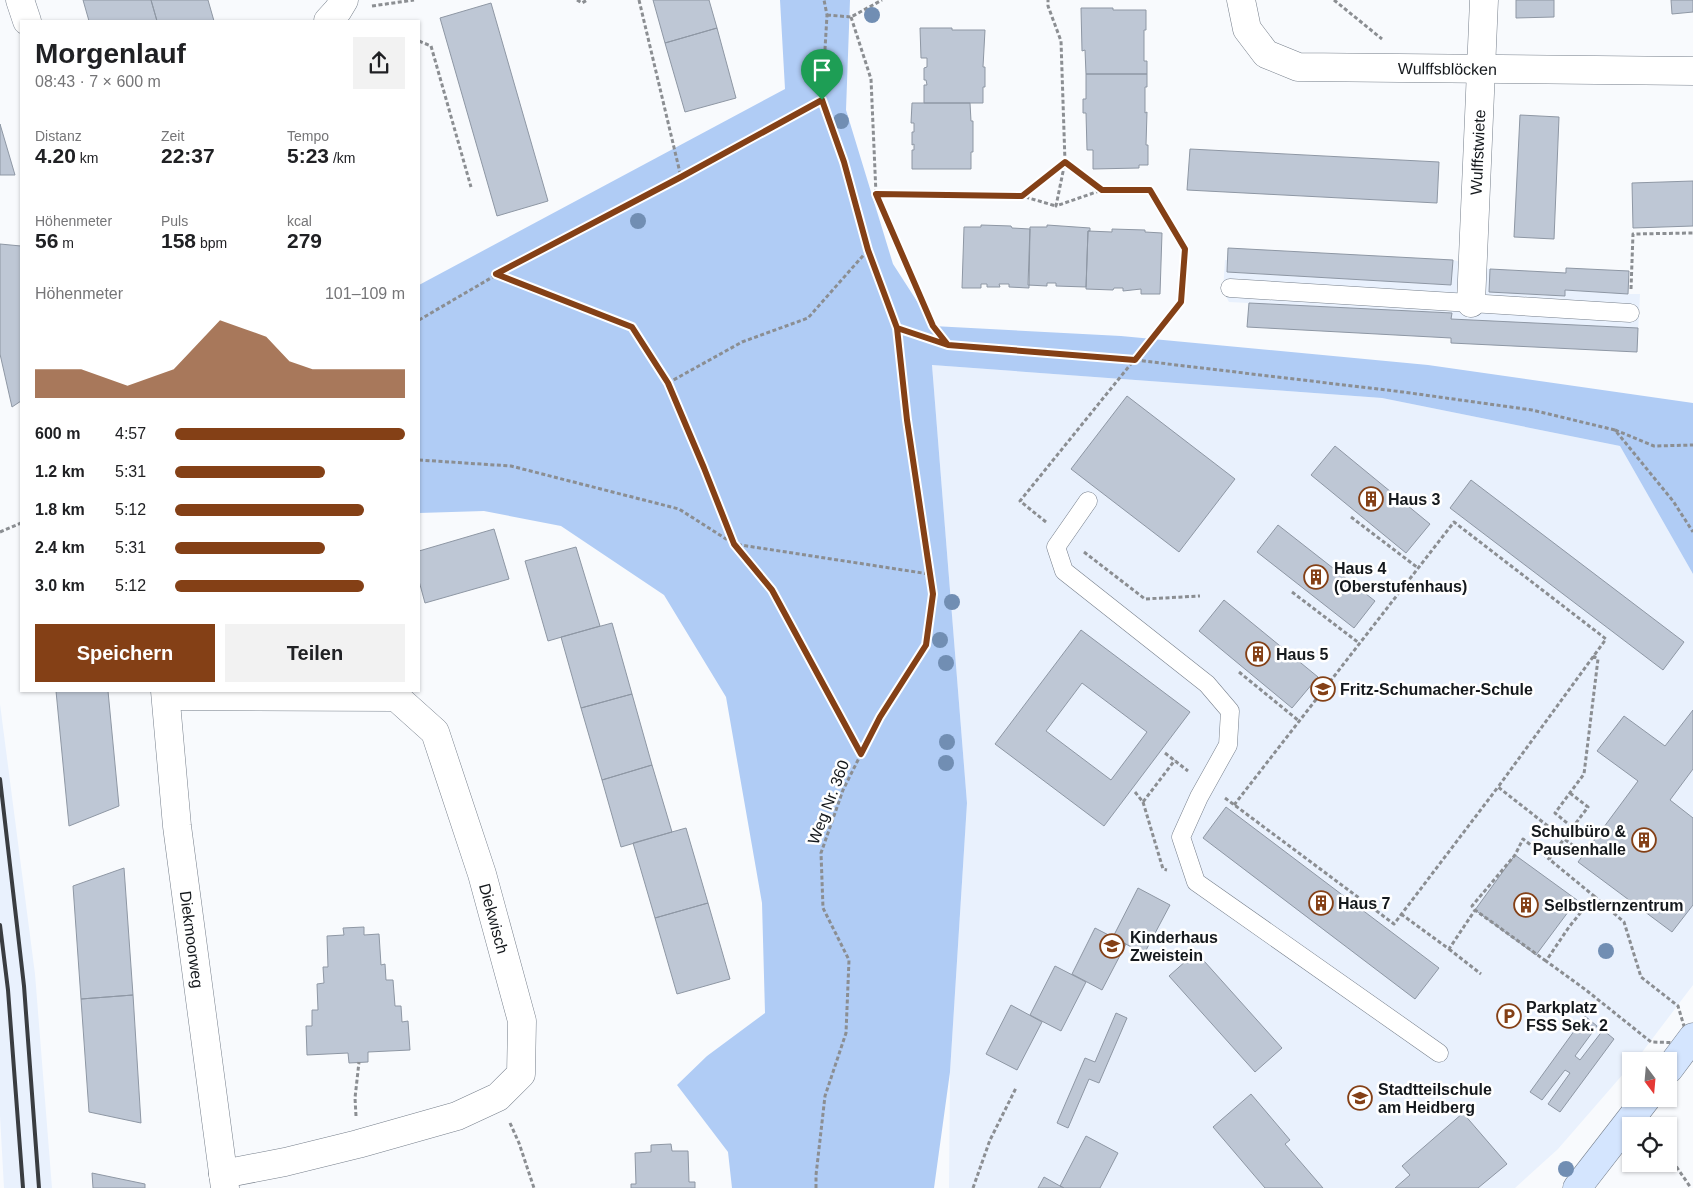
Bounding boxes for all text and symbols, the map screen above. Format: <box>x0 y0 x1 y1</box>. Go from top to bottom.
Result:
button: share <box>353 37 405 89</box>
text: Morgenlauf <box>35 38 186 69</box>
pin <box>801 49 843 100</box>
icon: arrive <box>808 56 836 84</box>
street label: Wulffsblöcken <box>1398 60 1497 78</box>
text: 08:43 · 7 × 600 m <box>35 73 161 90</box>
street label: Wulffstwiete <box>1468 109 1488 195</box>
text: Distanz <box>35 128 82 144</box>
text: Zeit <box>161 128 184 144</box>
text: Tempo <box>287 128 329 144</box>
text: 4.20 <box>35 144 76 167</box>
text: 22:37 <box>161 144 215 167</box>
text: 5:23 <box>287 144 329 167</box>
text: km <box>76 150 98 166</box>
text: /km <box>329 150 355 166</box>
text: Höhenmeter <box>35 213 112 229</box>
text: Puls <box>161 213 188 229</box>
text: kcal <box>287 213 312 229</box>
text: 56 <box>35 229 58 252</box>
text: 158 <box>161 229 196 252</box>
text: 279 <box>287 229 322 252</box>
text: m <box>58 235 74 251</box>
text: bpm <box>196 235 227 251</box>
text: Höhenmeter <box>35 285 123 302</box>
text: 101–109 m <box>325 285 405 302</box>
text: 600 m <box>35 425 80 442</box>
text: 4:57 <box>115 425 146 442</box>
text: 1.2 km <box>35 463 85 480</box>
text: 5:31 <box>115 463 146 480</box>
building icon: Haus 3 <box>1358 486 1384 512</box>
place label: Haus 3 <box>1388 491 1441 508</box>
text: 1.8 km <box>35 501 85 518</box>
text: 5:12 <box>115 501 146 518</box>
text: 2.4 km <box>35 539 85 556</box>
text: 5:31 <box>115 539 146 556</box>
place label: Haus 4 (Oberstufenhaus) <box>1334 560 1467 595</box>
building icon: Haus 4 (Oberstufenhaus) <box>1303 564 1329 590</box>
text: 3.0 km <box>35 577 85 594</box>
text: 5:12 <box>115 577 146 594</box>
button: Speichern <box>35 624 215 682</box>
button: Teilen <box>225 624 405 682</box>
building icon: Haus 5 <box>1245 641 1271 667</box>
place label: Haus 5 <box>1276 646 1329 663</box>
school or university icon: Fritz-Schumacher-Schule <box>1310 676 1336 702</box>
place label: Fritz-Schumacher-Schule <box>1340 681 1533 698</box>
street label: Weg Nr. 360 <box>805 758 852 847</box>
place label: Schulbüro & Pausenhalle <box>1531 823 1626 858</box>
building icon: Schulbüro & Pausenhalle <box>1631 827 1657 853</box>
street label: Diekwisch <box>476 882 511 956</box>
street label: Diekmoorweg <box>177 890 206 989</box>
building icon: Haus 7 <box>1308 890 1334 916</box>
building icon: Selbstlernzentrum <box>1513 892 1539 918</box>
place label: Haus 7 <box>1338 895 1391 912</box>
place label: Selbstlernzentrum <box>1544 897 1684 914</box>
place label: Kinderhaus Zweistein <box>1130 929 1218 964</box>
school or university icon: Kinderhaus Zweistein <box>1099 933 1125 959</box>
place label: Parkplatz FSS Sek. 2 <box>1526 999 1608 1034</box>
parking icon: Parkplatz FSS Sek. 2 <box>1496 1003 1522 1029</box>
north arrow <box>1622 1052 1678 1108</box>
map controls <box>1622 1052 1677 1172</box>
place label: Stadtteilschule am Heidberg <box>1378 1081 1492 1116</box>
school or university icon: Stadtteilschule am Heidberg <box>1347 1085 1373 1111</box>
button: locate <box>1622 1117 1677 1172</box>

